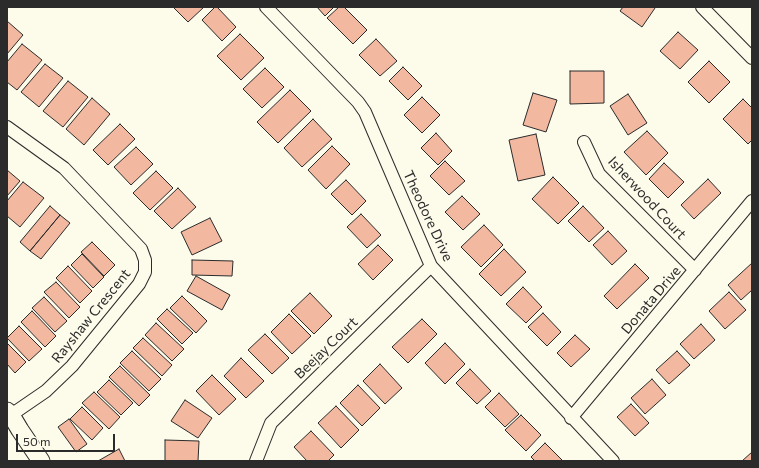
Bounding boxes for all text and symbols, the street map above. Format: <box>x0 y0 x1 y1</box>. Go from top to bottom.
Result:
street label: Isherwood Court <box>604 153 690 243</box>
street label: Theodore Drive <box>400 168 456 264</box>
street label: Donata Drive <box>618 263 684 337</box>
street label: Rayshaw Crescent <box>48 266 134 366</box>
street label: Beejay Court <box>291 314 361 382</box>
scale bar <box>18 426 117 452</box>
text: 50 m <box>23 434 51 448</box>

